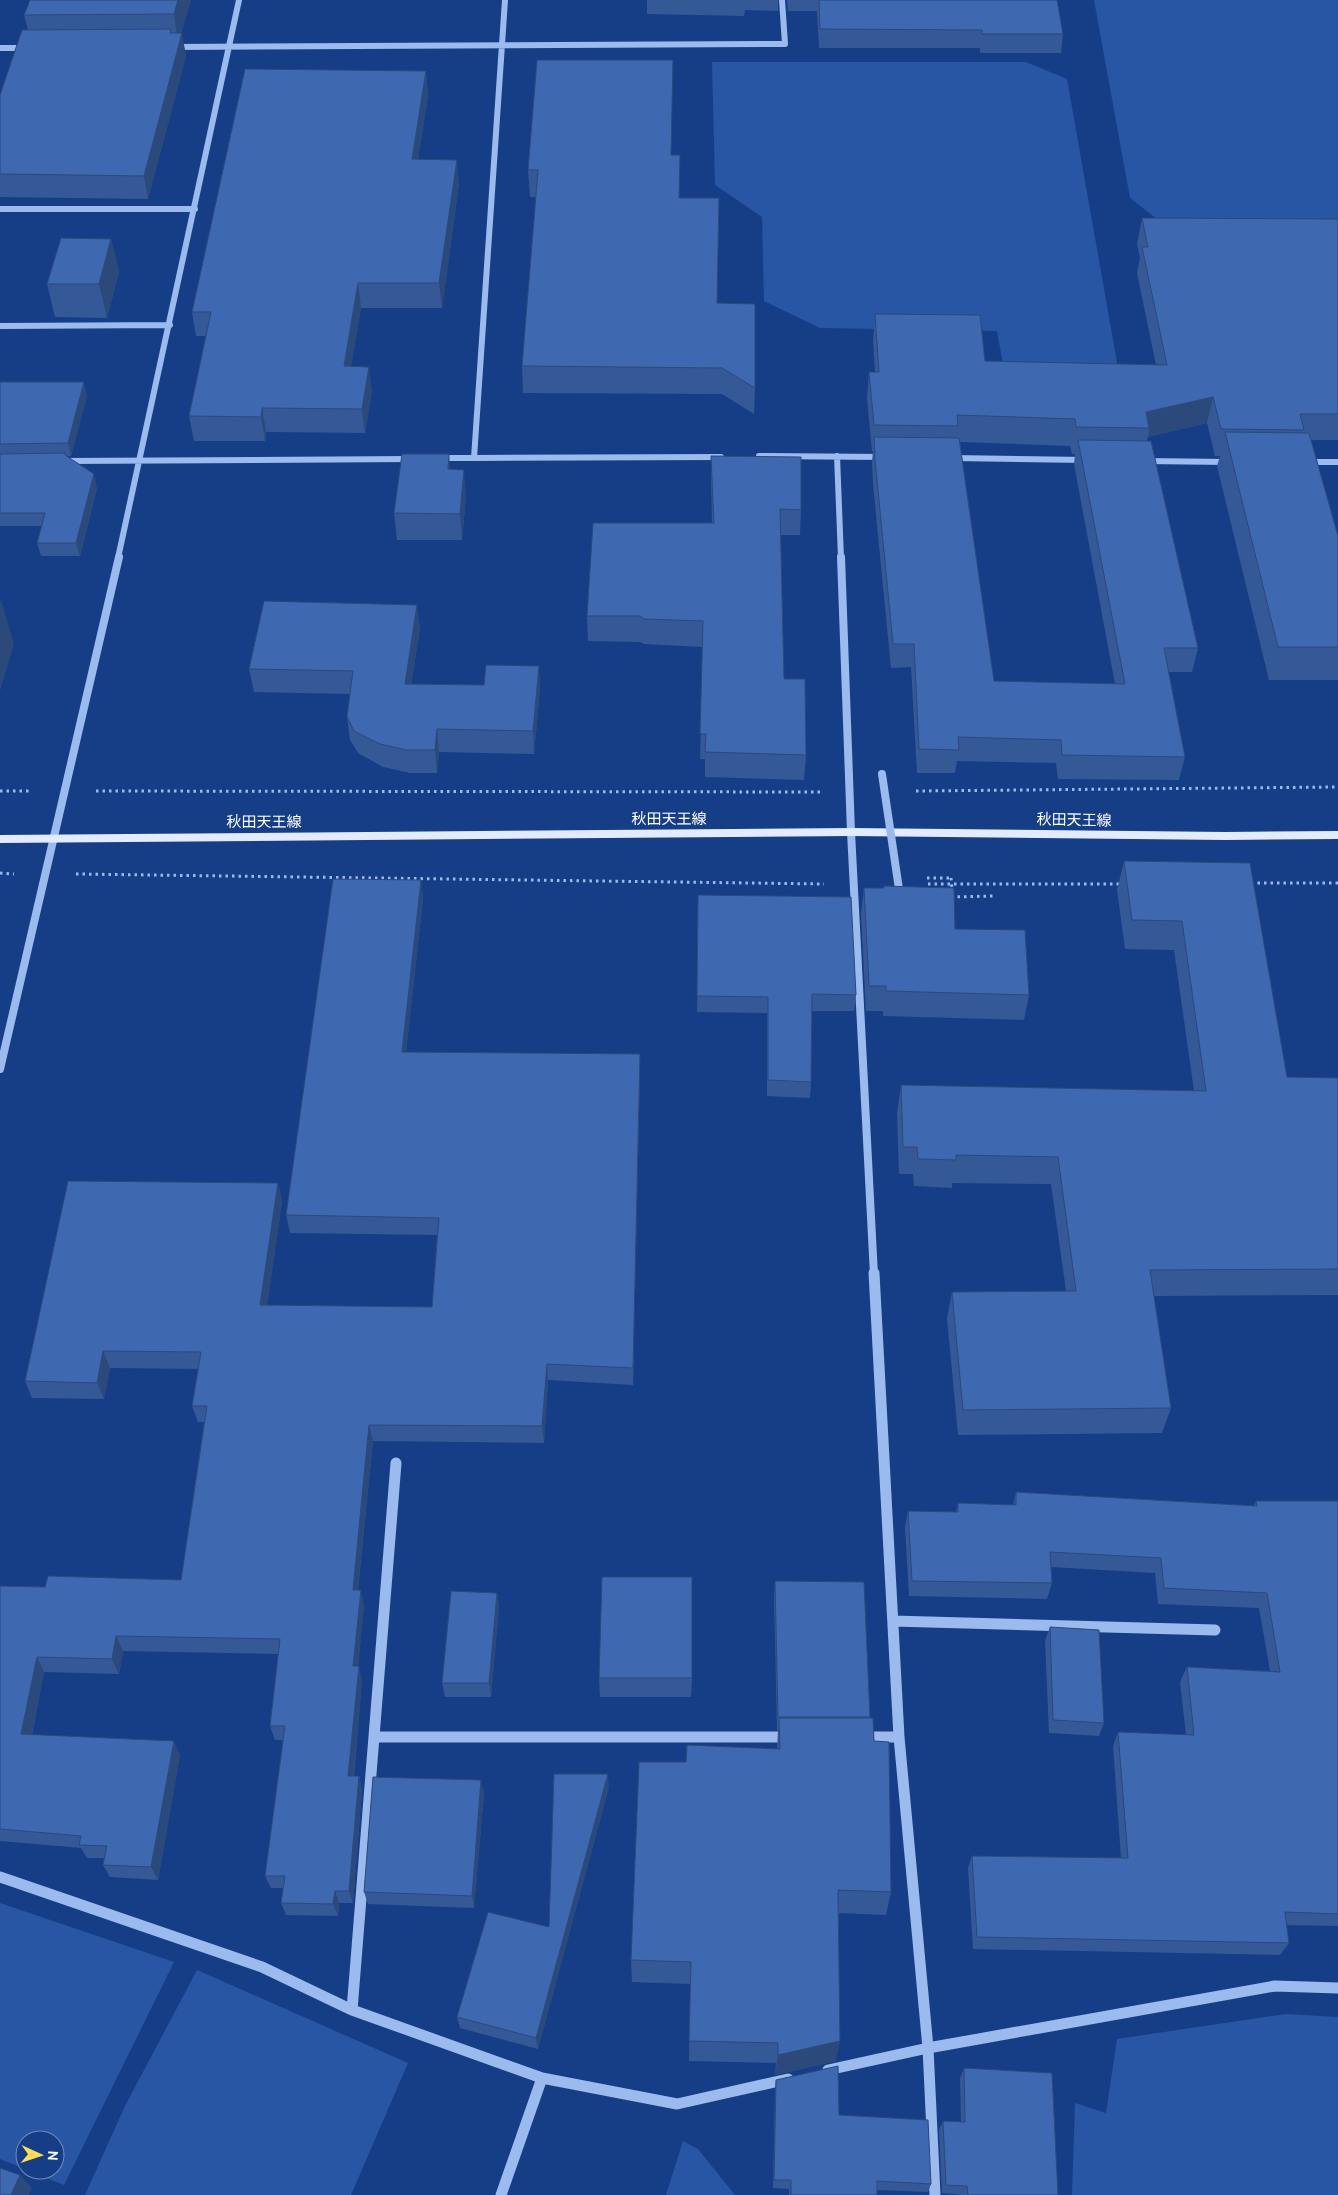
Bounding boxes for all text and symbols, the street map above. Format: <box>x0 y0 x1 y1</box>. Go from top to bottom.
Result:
street label: 秋田天王線 <box>631 810 707 828</box>
street label: 秋田天王線 <box>1036 810 1112 830</box>
street label: 秋田天王線 <box>226 813 302 831</box>
north arrow <box>15 2130 65 2180</box>
text: N <box>44 2150 62 2161</box>

